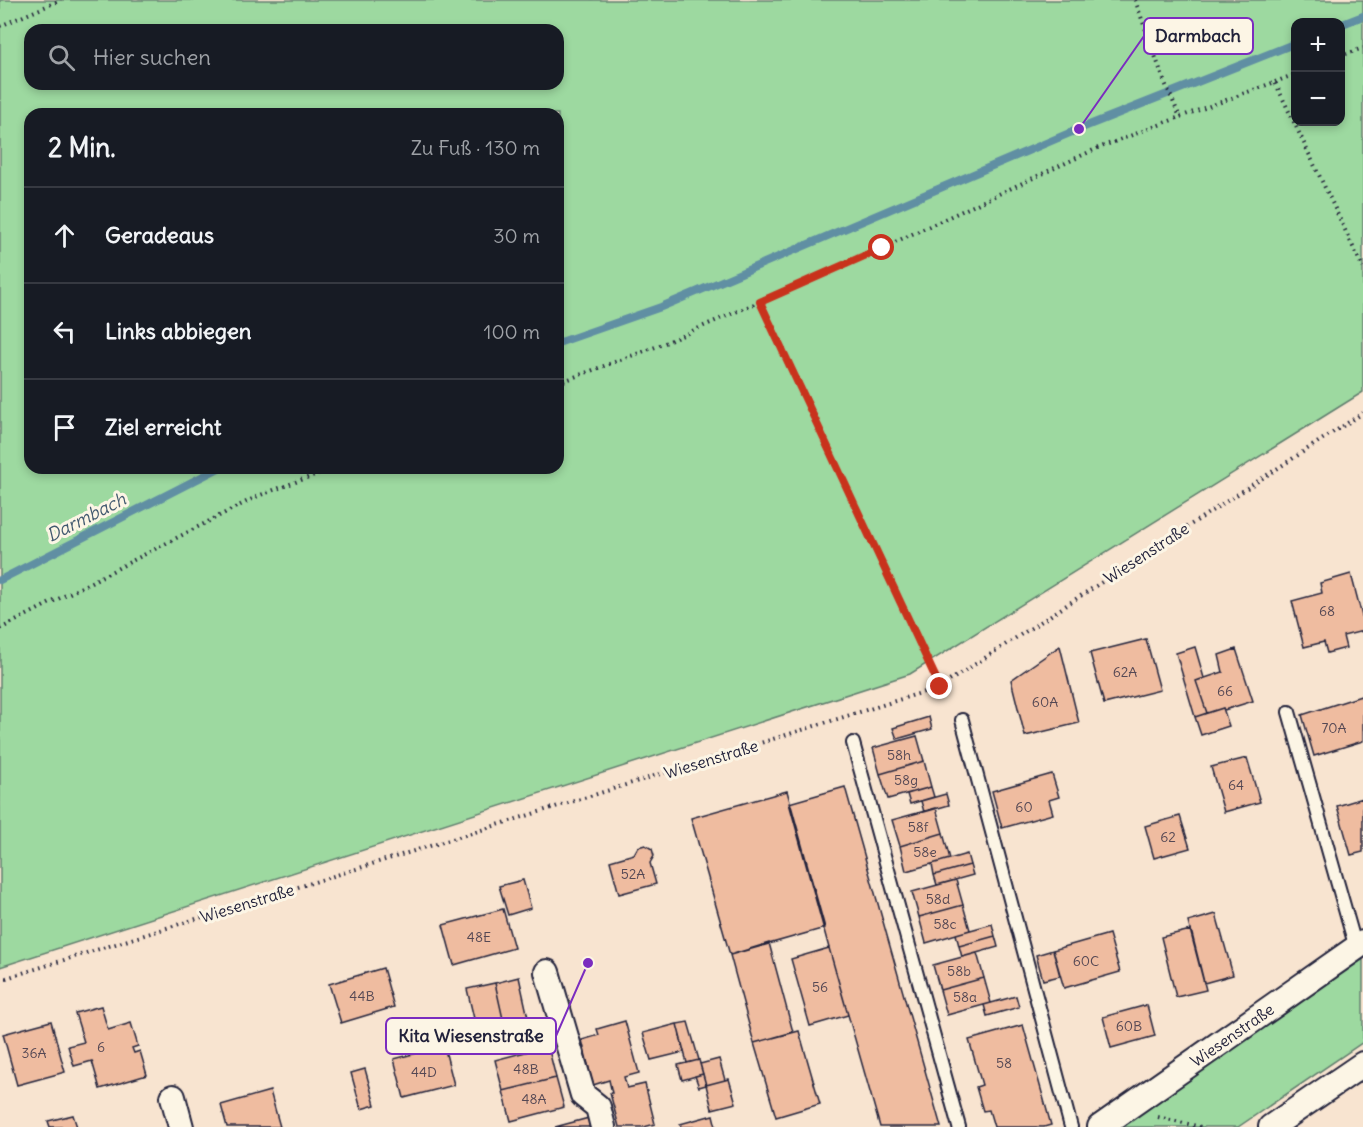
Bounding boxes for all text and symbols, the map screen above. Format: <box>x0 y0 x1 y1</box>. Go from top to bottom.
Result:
callout: Darmbach <box>1144 18 1253 54</box>
map controls <box>1291 18 1345 126</box>
button: + <box>1291 18 1345 72</box>
search box <box>24 24 564 90</box>
text: Darmbach <box>1155 24 1242 47</box>
icon: search <box>45 41 78 74</box>
text: Hier suchen <box>93 43 211 71</box>
button: − <box>1291 72 1345 126</box>
text: 2 Min. <box>48 131 116 164</box>
text: Zu Fuß · 130 m <box>411 135 540 160</box>
icon: ahead <box>48 219 81 252</box>
text: Geradeaus <box>105 221 214 249</box>
text: 30 m <box>493 223 540 248</box>
route start <box>868 234 894 260</box>
icon: left <box>48 315 81 348</box>
text: Links abbiegen <box>105 317 252 345</box>
text: 100 m <box>483 319 540 344</box>
icon: arrive <box>48 411 81 444</box>
text: Ziel erreicht <box>105 413 222 441</box>
water label: Darmbach <box>43 487 130 547</box>
street label: Wiesenstraße <box>1100 518 1192 588</box>
house number: 68 <box>1319 602 1335 620</box>
house number: 62A <box>1113 663 1137 681</box>
route end <box>926 673 952 699</box>
house number: 66 <box>1217 682 1233 700</box>
house number: 60A <box>1032 693 1058 711</box>
house number: 70A <box>1321 719 1347 737</box>
street label: Wiesenstraße <box>661 735 761 783</box>
house number: 58h <box>887 746 911 764</box>
house number: 58g <box>894 771 918 789</box>
house number: 64 <box>1228 776 1244 794</box>
house number: 60 <box>1015 798 1033 816</box>
house number: 58f <box>908 818 929 836</box>
house number: 62 <box>1160 828 1176 846</box>
house number: 58e <box>913 843 937 861</box>
house number: 52A <box>621 865 645 883</box>
street label: Wiesenstraße <box>197 879 297 927</box>
house number: 58d <box>926 890 950 908</box>
house number: 58c <box>933 915 957 933</box>
house number: 48E <box>467 928 491 946</box>
house number: 60C <box>1073 952 1099 970</box>
house number: 58b <box>947 962 971 980</box>
house number: 56 <box>812 978 828 996</box>
house number: 44B <box>349 987 375 1005</box>
house number: 58a <box>953 988 977 1006</box>
street label: Wiesenstraße <box>1186 999 1278 1071</box>
house number: 60B <box>1116 1017 1142 1035</box>
callout: Kita Wiesenstraße <box>386 1018 556 1054</box>
text: Kita Wiesenstraße <box>398 1024 544 1047</box>
house number: 6 <box>97 1038 105 1056</box>
house number: 36A <box>21 1044 47 1062</box>
house number: 58 <box>996 1054 1012 1072</box>
house number: 48B <box>513 1060 539 1078</box>
house number: 44D <box>411 1063 437 1081</box>
house number: 48A <box>521 1090 547 1108</box>

